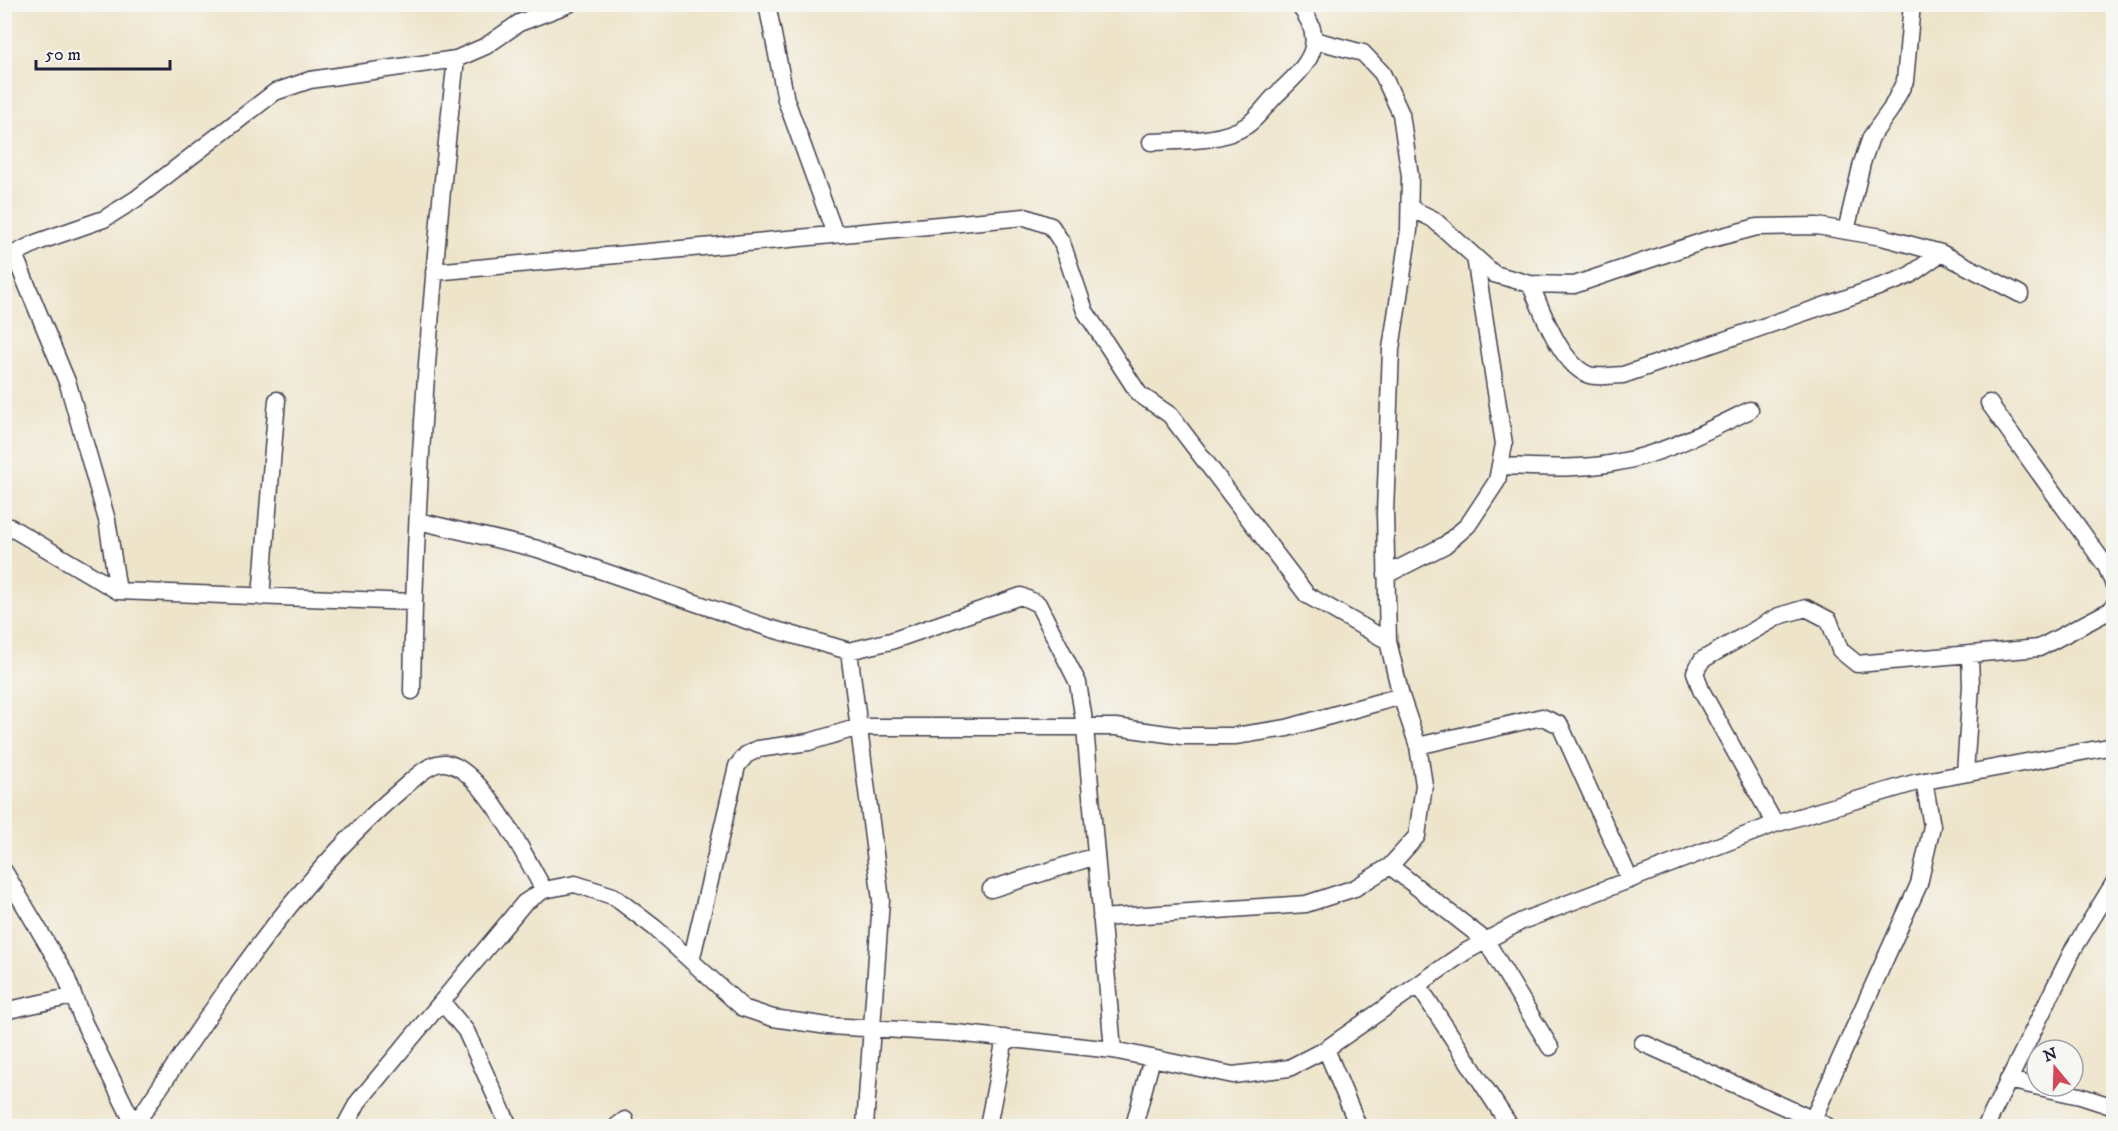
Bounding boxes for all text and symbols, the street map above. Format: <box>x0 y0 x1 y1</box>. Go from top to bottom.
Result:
scale bar <box>36 33 170 71</box>
text: 50 m <box>45 44 81 66</box>
north arrow <box>2025 1038 2085 1098</box>
text: N <box>2041 1043 2060 1066</box>

